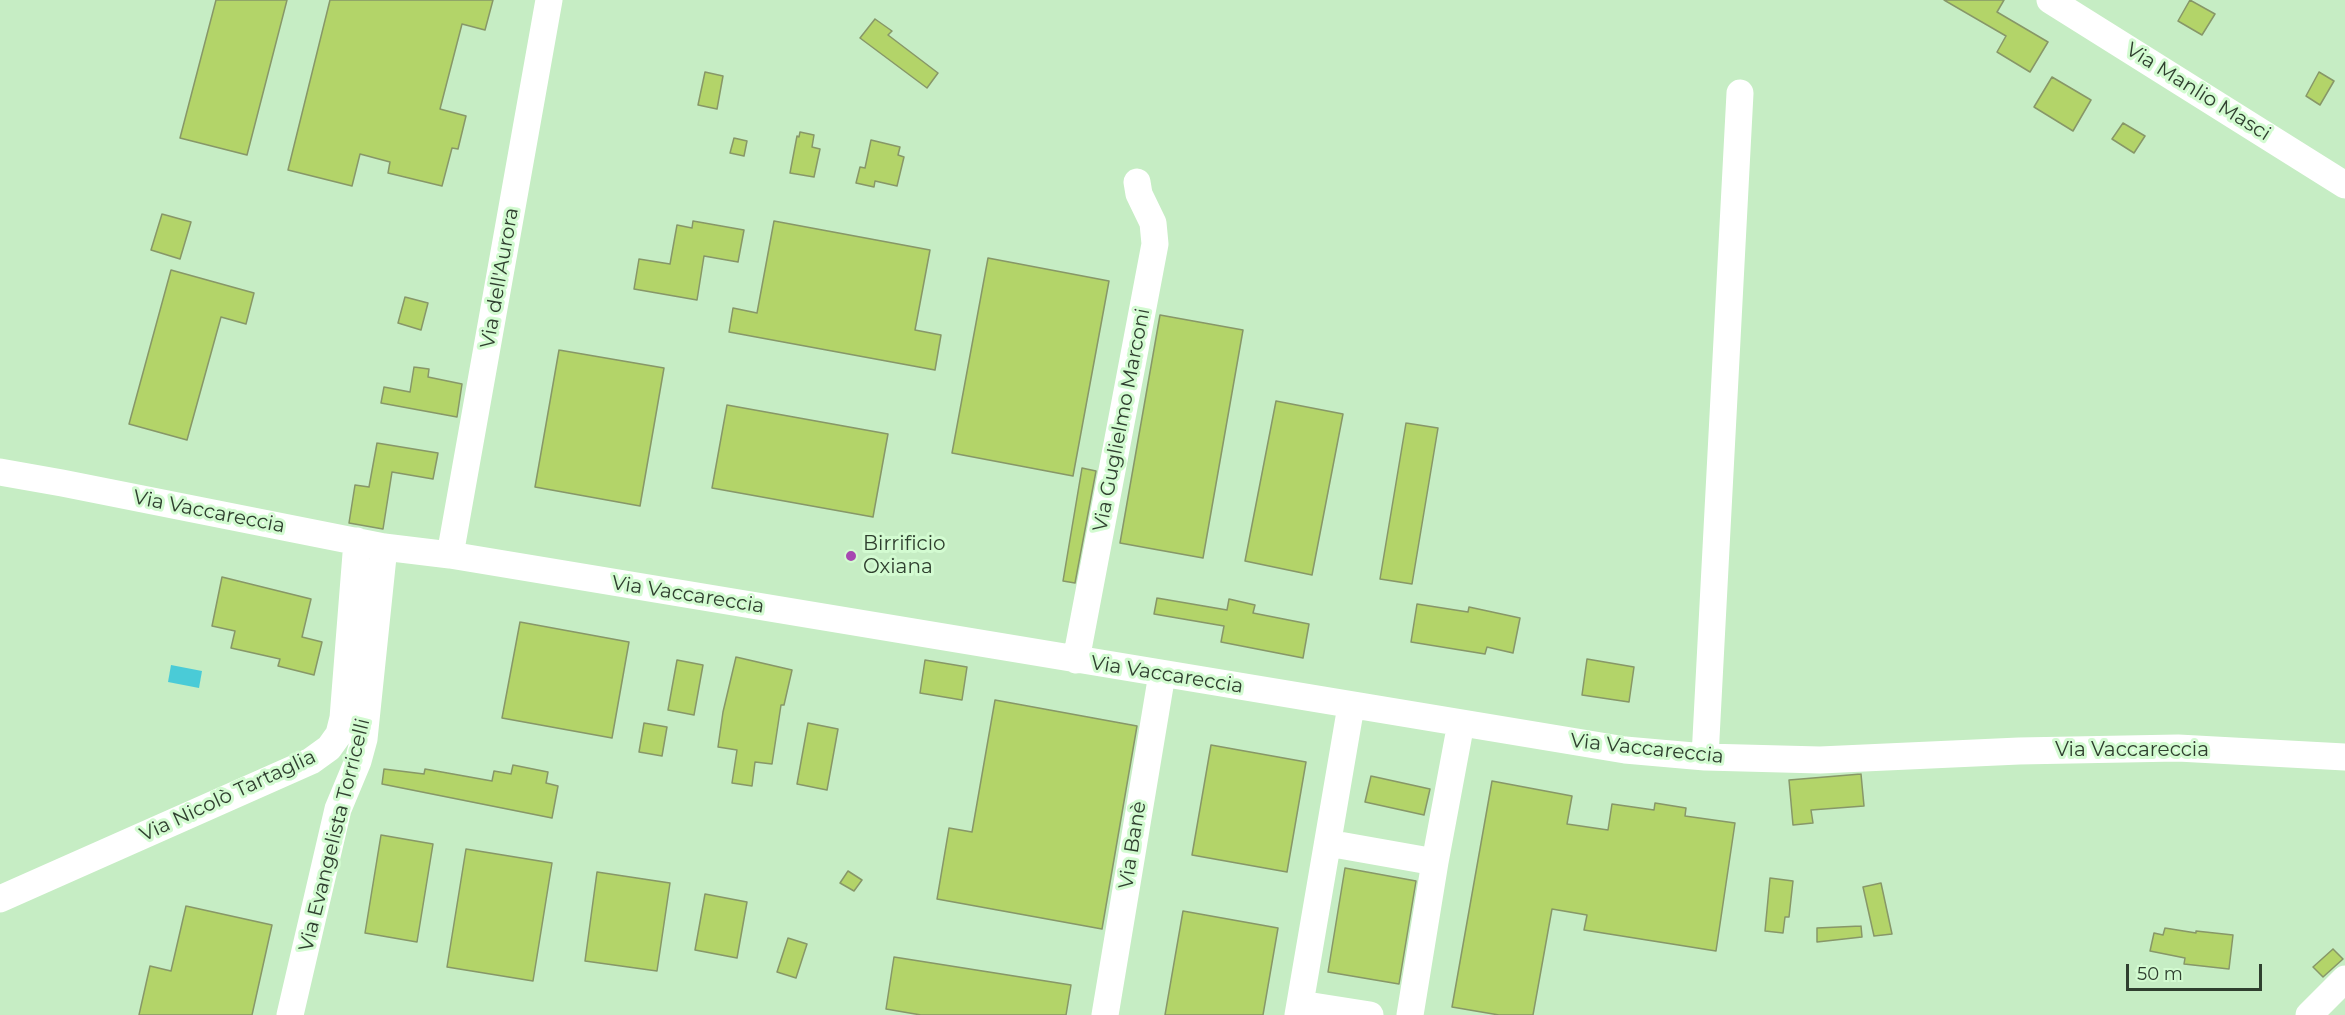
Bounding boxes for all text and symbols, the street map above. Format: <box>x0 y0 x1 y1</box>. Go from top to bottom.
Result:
street label: Via Manlio Masci <box>2121 38 2275 146</box>
street label: Via dell'Aurora <box>476 206 524 350</box>
street label: Via Guglielmo Marconi <box>1089 306 1155 534</box>
street label: Via Vaccareccia <box>131 486 287 538</box>
place label: Birrificio Oxiana <box>863 532 946 579</box>
marker: Birrificio Oxiana <box>844 549 858 563</box>
street label: Via Vaccareccia <box>610 571 766 619</box>
street label: Via Vaccareccia <box>1089 651 1245 699</box>
street label: Via Evangelista Torricelli <box>294 716 376 954</box>
street label: Via Vaccareccia <box>1569 729 1725 769</box>
street label: Via Vaccareccia <box>2055 738 2209 762</box>
street label: Via Nicolò Tartaglia <box>136 745 320 847</box>
street label: Via Banè <box>1114 799 1152 891</box>
scale bar <box>2129 952 2266 990</box>
text: 50 m <box>2137 963 2183 985</box>

